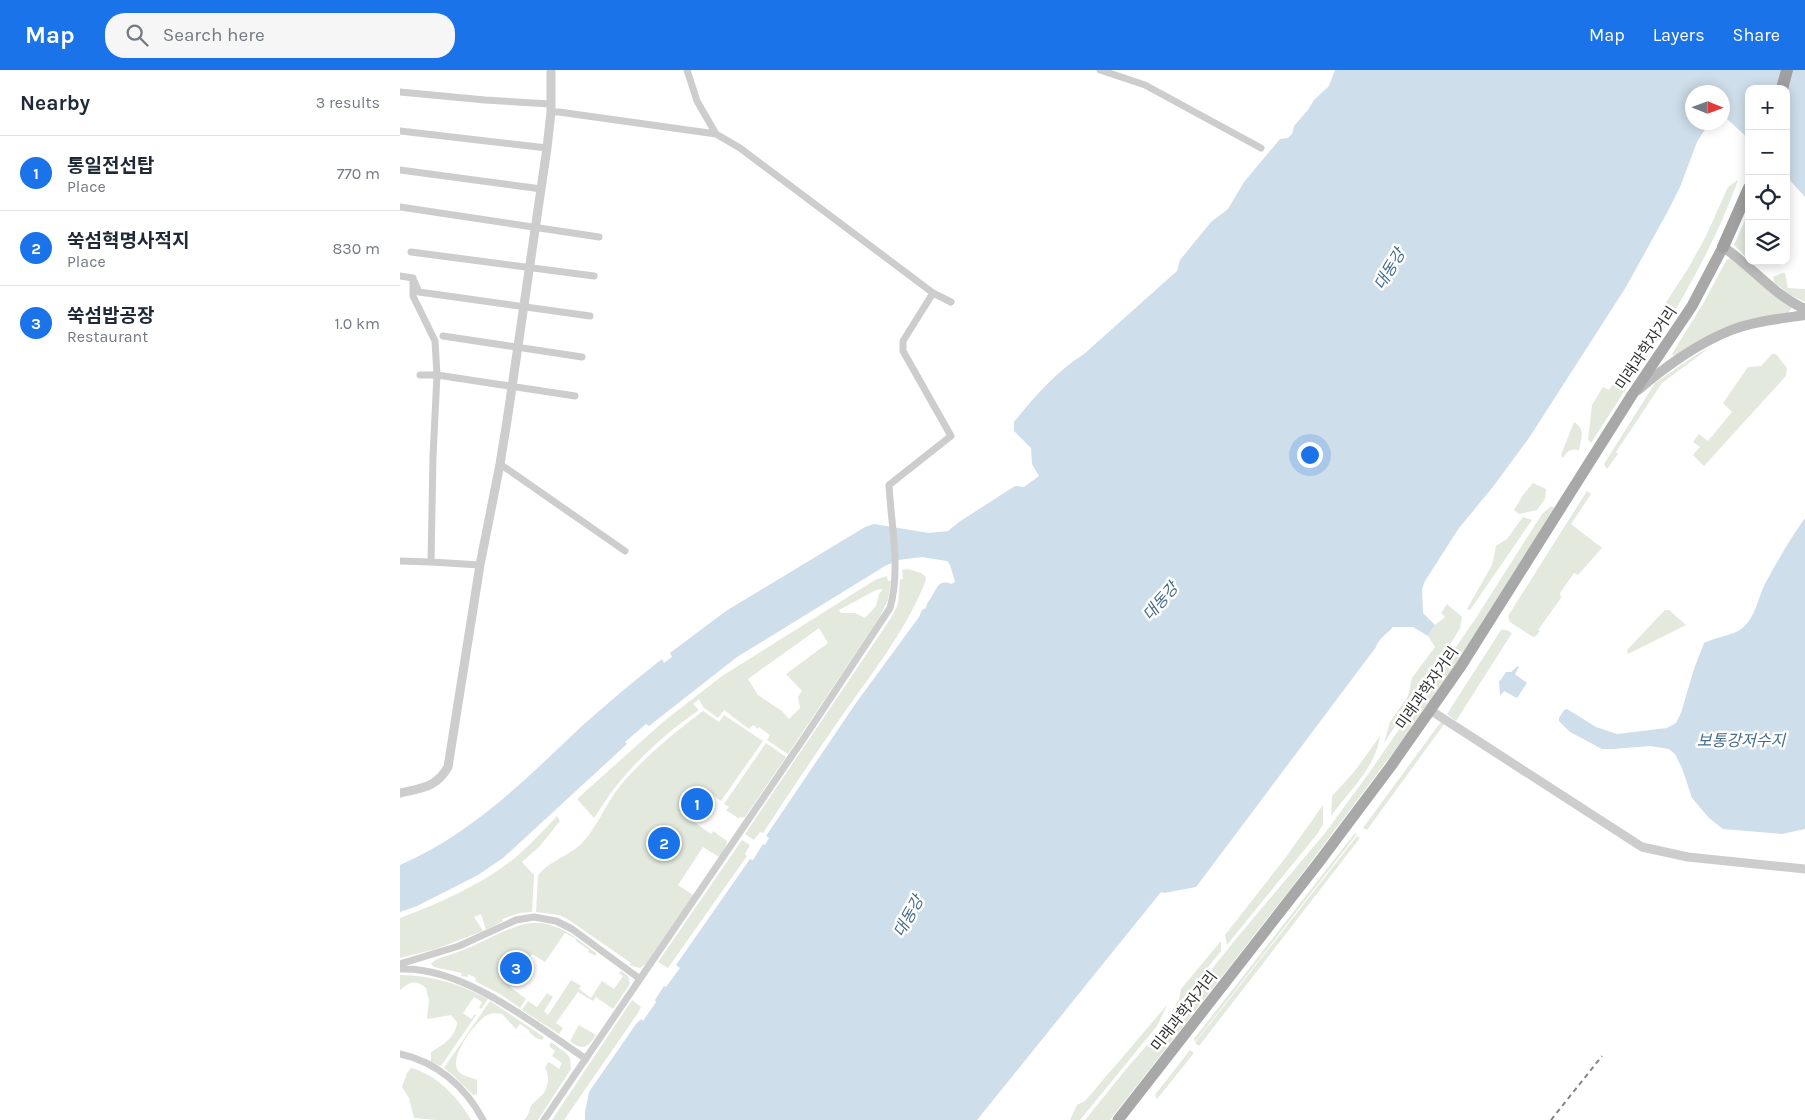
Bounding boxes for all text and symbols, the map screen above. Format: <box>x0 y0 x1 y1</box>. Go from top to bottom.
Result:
search box <box>105 13 455 58</box>
text: Map <box>25 21 75 49</box>
icon: search <box>123 21 151 49</box>
text: Search here <box>163 24 265 46</box>
text: Map <box>1589 24 1625 46</box>
text: Layers <box>1653 24 1705 46</box>
text: Share <box>1733 24 1780 46</box>
north arrow <box>1685 85 1730 130</box>
map controls <box>1745 85 1790 265</box>
button: + <box>1745 85 1790 130</box>
text: Nearby <box>20 91 90 115</box>
text: 3 results <box>316 93 380 112</box>
button: − <box>1745 130 1790 175</box>
text: 통일전선탑 <box>67 155 154 177</box>
text: 1 <box>33 164 39 183</box>
text: 770 m <box>337 164 380 183</box>
button: locate <box>1745 175 1790 220</box>
text: Place <box>67 177 106 196</box>
button: layers <box>1745 220 1790 265</box>
text: 쑥섬혁명사적지 <box>67 230 189 252</box>
text: 2 <box>31 239 41 258</box>
text: 830 m <box>332 239 380 258</box>
water label: 대동강 <box>1370 243 1410 293</box>
text: Place <box>67 252 106 271</box>
street label: 미래과학자거리 <box>1612 303 1680 393</box>
text: 쑥섬밥공장 <box>67 305 154 327</box>
text: 3 <box>31 314 41 333</box>
text: 1.0 km <box>335 314 380 333</box>
text: Restaurant <box>67 327 148 346</box>
your location <box>1297 442 1323 468</box>
water label: 대동강 <box>1139 577 1184 624</box>
street label: 미래과학자거리 <box>1392 643 1462 733</box>
water label: 보통강저수지 <box>1697 731 1786 750</box>
pin: 1 <box>681 785 713 823</box>
pin: 2 <box>648 824 680 862</box>
water label: 대동강 <box>889 890 929 940</box>
pin: 3 <box>500 949 532 987</box>
street label: 미래과학자거리 <box>1147 967 1221 1055</box>

